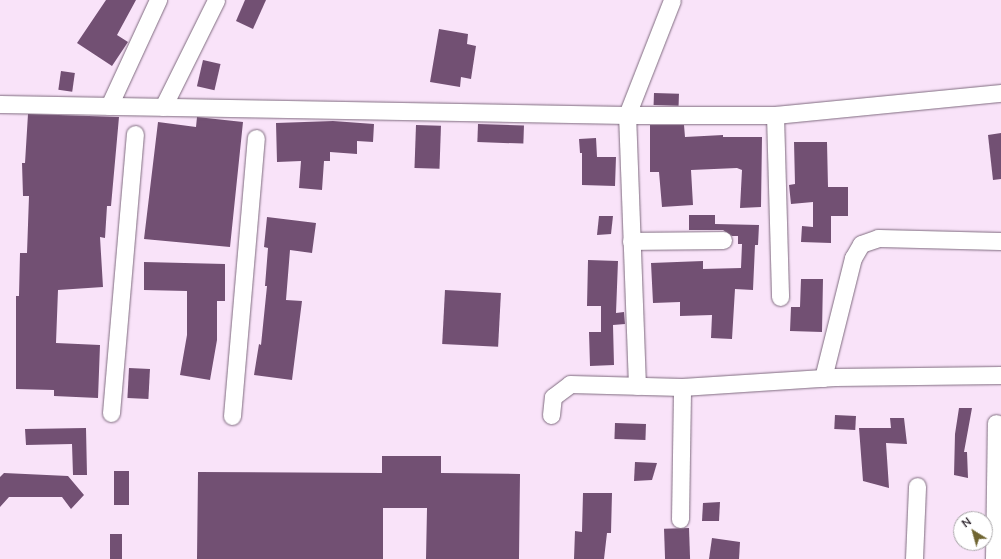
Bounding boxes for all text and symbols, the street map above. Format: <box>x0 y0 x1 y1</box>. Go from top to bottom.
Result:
north arrow <box>953 511 993 551</box>
text: N <box>959 514 974 530</box>

